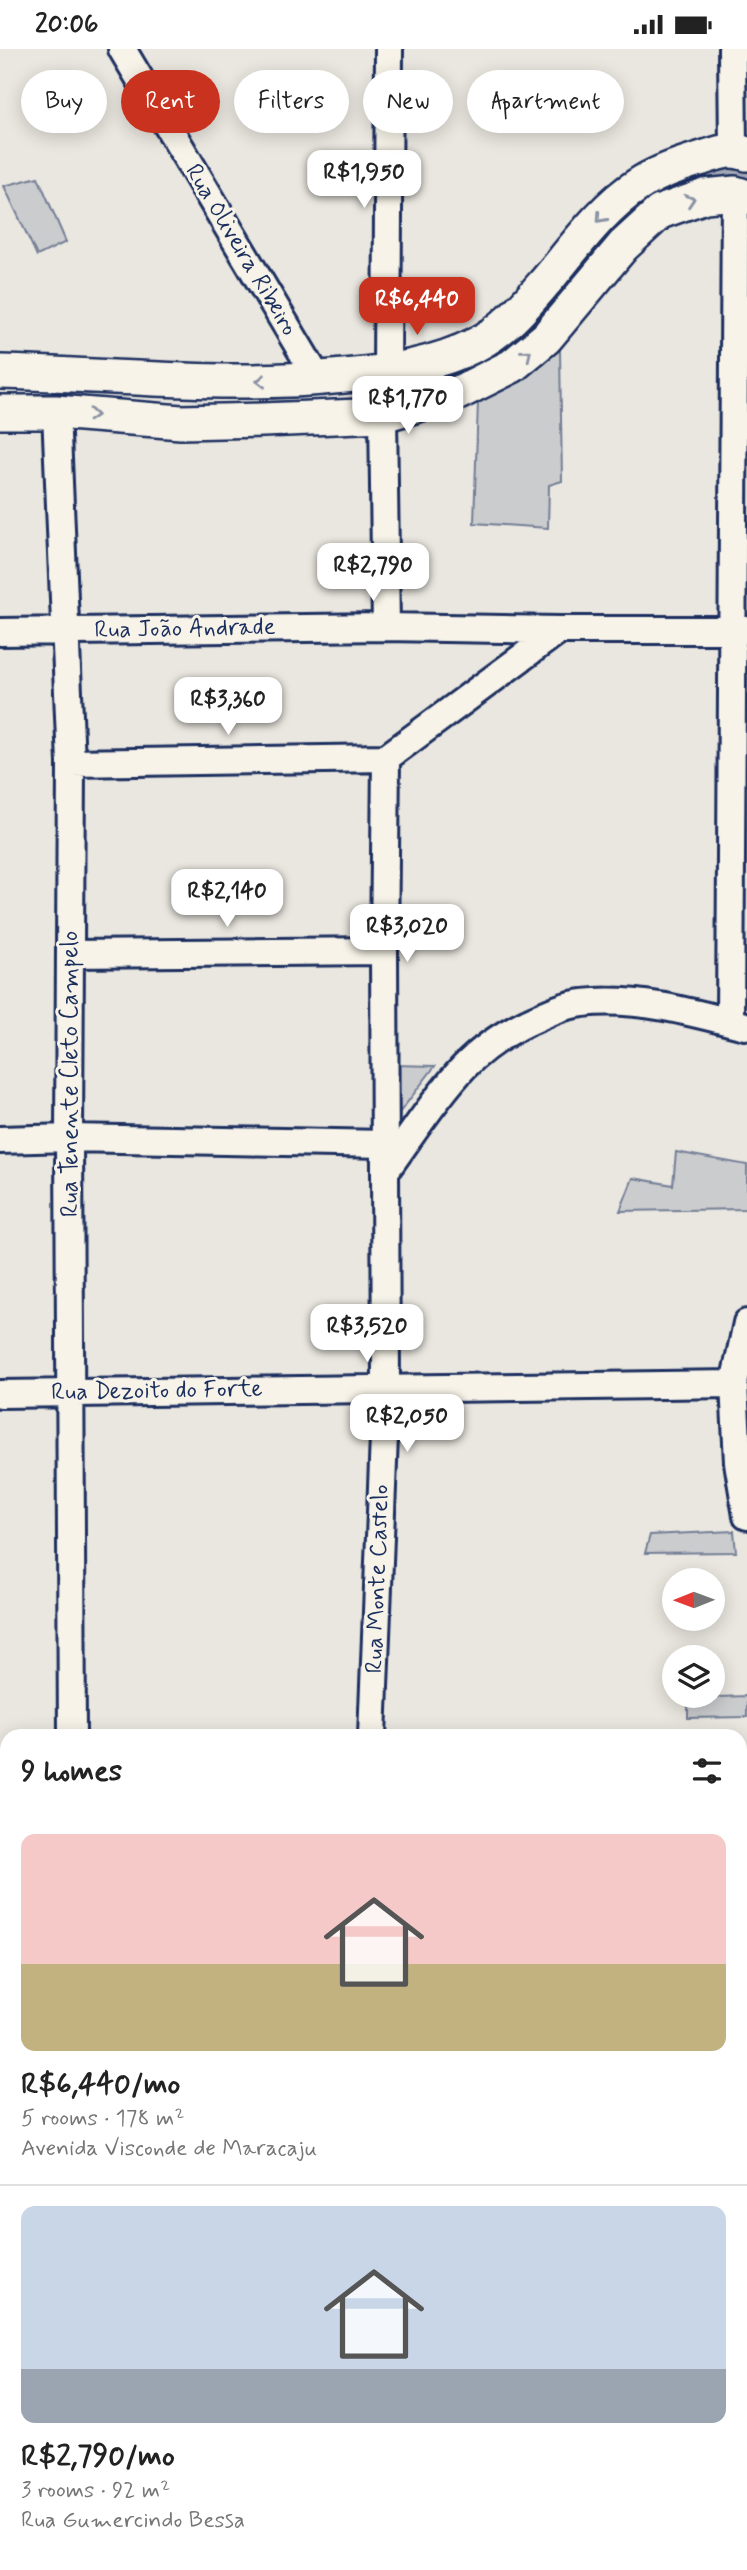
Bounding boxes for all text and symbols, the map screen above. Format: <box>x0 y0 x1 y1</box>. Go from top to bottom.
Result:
text: 20:06 <box>35 8 98 42</box>
chip: Buy <box>21 70 107 133</box>
chip: Rent <box>121 70 220 133</box>
chip: Filters <box>234 70 349 133</box>
chip: New <box>363 70 453 133</box>
chip: Apartment <box>467 70 624 133</box>
pin: R$1,950 <box>299 151 429 210</box>
street label: Rua Oliveira Ribeiro <box>177 158 305 342</box>
text: R$1,950 <box>323 158 405 188</box>
one-way arrow <box>683 194 695 209</box>
one-way arrow <box>597 210 610 223</box>
pin: R$6,440 <box>352 278 482 337</box>
text: R$6,440 <box>375 285 459 315</box>
one-way arrow <box>519 350 531 363</box>
one-way arrow <box>255 373 266 389</box>
pin: R$1,770 <box>343 377 473 436</box>
text: R$1,770 <box>368 384 448 414</box>
one-way arrow <box>87 407 98 422</box>
pin: R$2,790 <box>308 543 438 603</box>
text: R$2,790 <box>333 551 413 581</box>
street label: Rua João Andrade <box>94 612 276 646</box>
pin: R$3,360 <box>163 677 293 737</box>
text: R$3,360 <box>190 685 266 715</box>
pin: R$2,140 <box>162 869 292 929</box>
text: R$2,140 <box>187 877 267 907</box>
pin: R$3,020 <box>342 905 472 964</box>
text: R$3,020 <box>366 912 448 942</box>
street label: Rua Tenente Cleto Campelo <box>55 931 86 1217</box>
pin: R$3,520 <box>302 1305 432 1364</box>
text: R$3,520 <box>326 1312 408 1342</box>
street label: Rua Dezoito do Forte <box>51 1374 263 1408</box>
pin: R$2,050 <box>342 1395 472 1454</box>
text: R$2,050 <box>366 1402 448 1432</box>
street label: Rua Monte Castelo <box>359 1484 397 1674</box>
north arrow <box>662 1568 724 1631</box>
map controls <box>662 1568 725 1708</box>
button: layers <box>662 1645 725 1708</box>
text: 9 homes <box>21 1752 122 1791</box>
icon: filters <box>688 1752 726 1790</box>
icon: home <box>311 1879 437 2005</box>
text: R$6,440/mo <box>21 2065 180 2104</box>
text: 5 rooms · 178 m² <box>21 2104 184 2134</box>
text: Avenida Visconde de Maracaju <box>21 2134 317 2164</box>
icon: home <box>311 2251 437 2377</box>
text: R$2,790/mo <box>21 2437 175 2476</box>
text: 3 rooms · 92 m² <box>21 2476 170 2506</box>
text: Rua Gumercindo Bessa <box>21 2506 245 2536</box>

